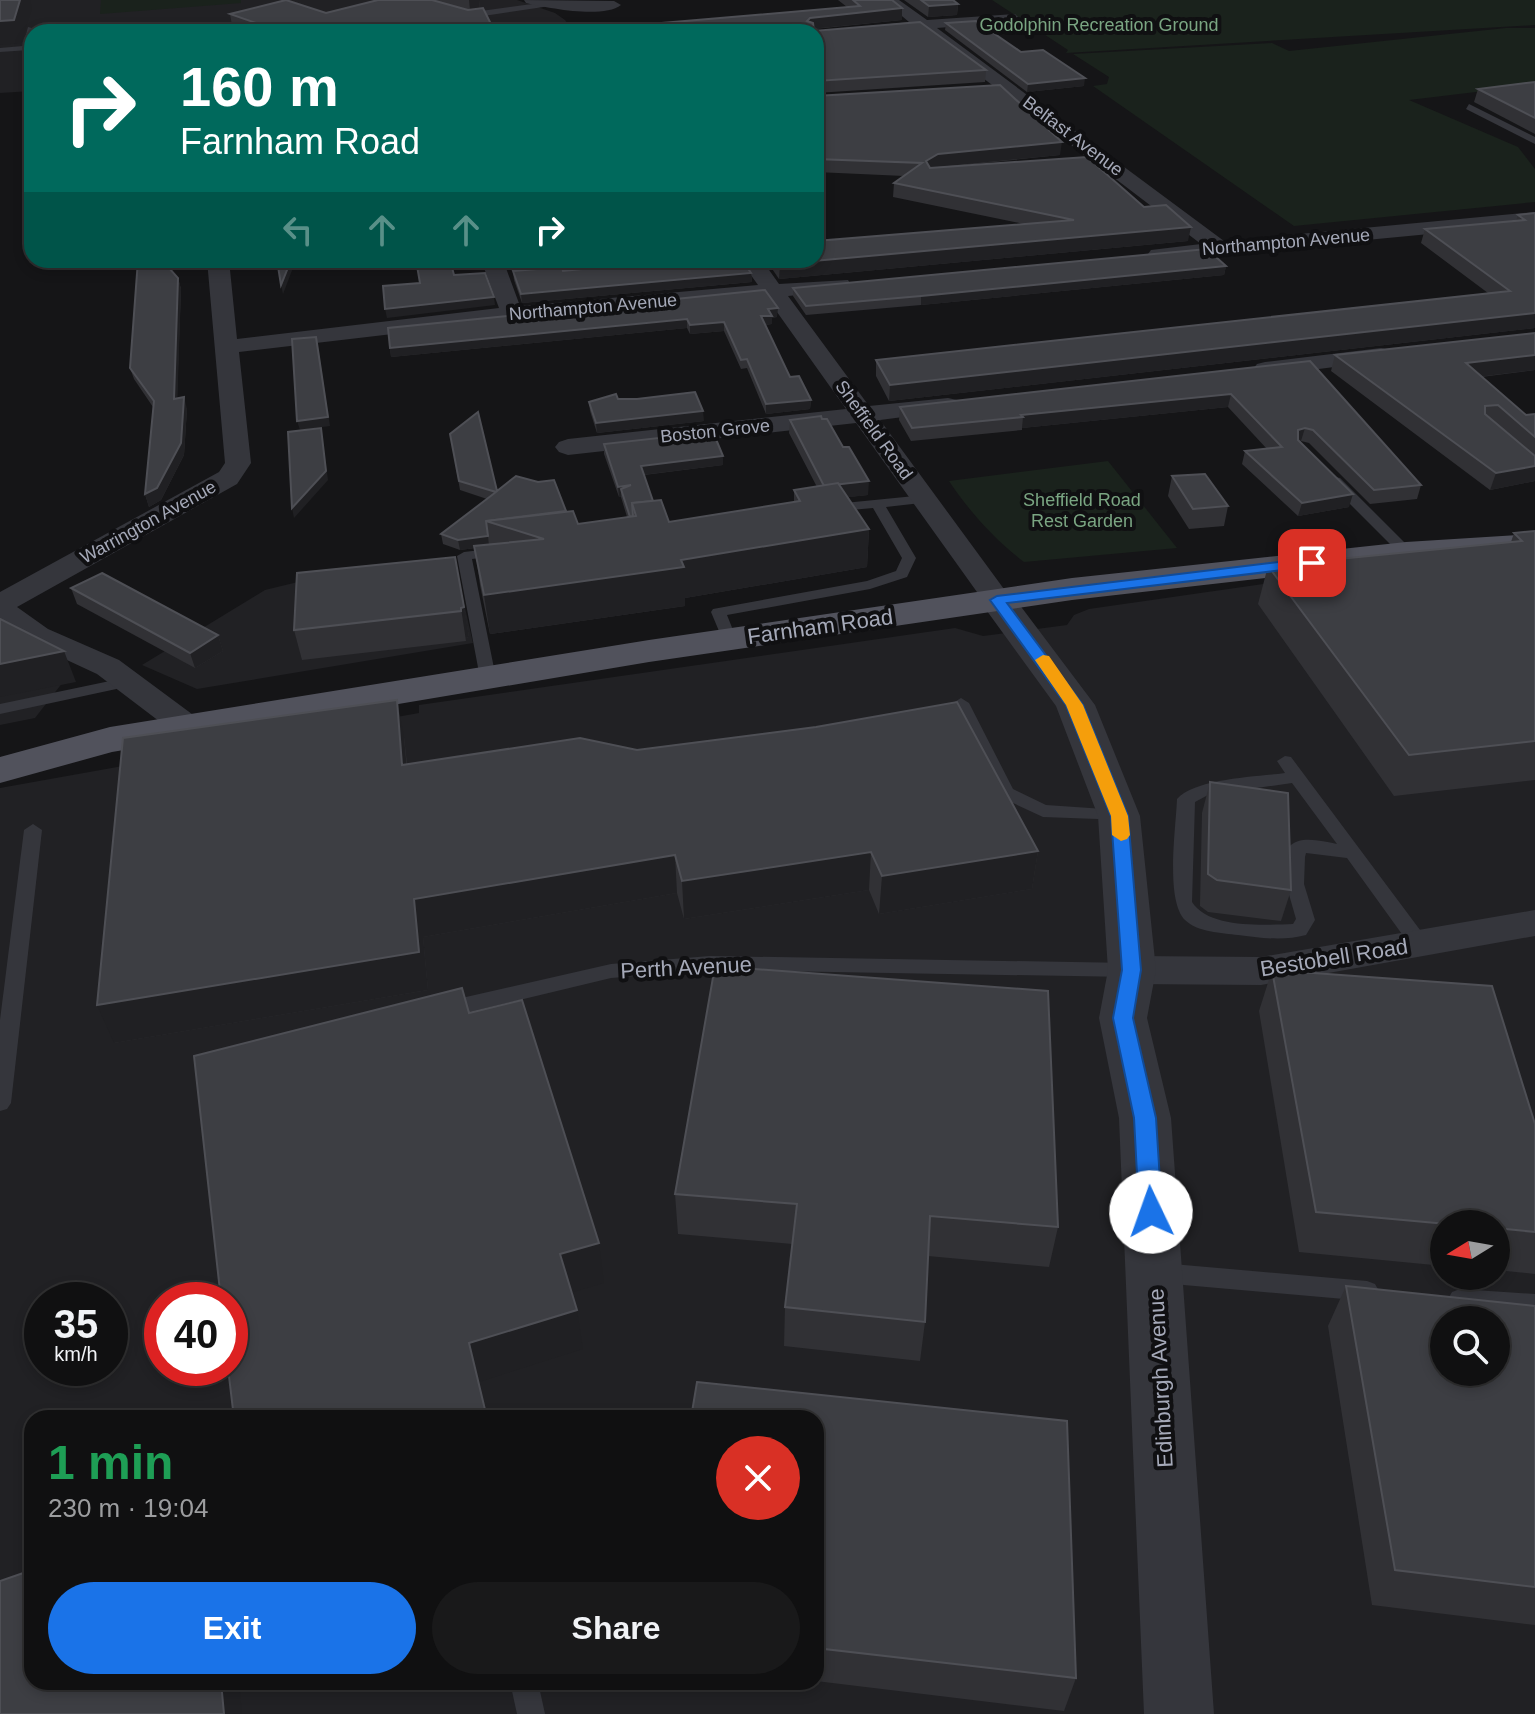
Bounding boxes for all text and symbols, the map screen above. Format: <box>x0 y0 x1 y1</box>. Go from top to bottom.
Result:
park label: Godolphin Recreation Ground <box>979 15 1219 35</box>
text: 160 m <box>180 55 339 118</box>
icon: right <box>48 56 152 160</box>
street label: Belfast Avenue <box>1019 92 1127 180</box>
text: Farnham Road <box>180 121 420 162</box>
icon: left <box>276 208 320 252</box>
icon: ahead <box>360 208 404 252</box>
icon: ahead <box>444 208 488 252</box>
icon: right <box>528 208 572 252</box>
street label: Northampton Avenue <box>1201 225 1371 259</box>
street label: Northampton Avenue <box>508 290 678 324</box>
street label: Sheffield Road <box>831 376 917 484</box>
street label: Boston Grove <box>659 415 771 447</box>
street label: Warrington Avenue <box>77 476 219 568</box>
park label: Sheffield Road Rest Garden <box>1023 490 1141 531</box>
pin <box>1278 529 1346 597</box>
icon: arrive <box>1290 541 1334 585</box>
street label: Farnham Road <box>746 604 894 649</box>
street label: Bestobell Road <box>1258 933 1410 982</box>
street label: Perth Avenue <box>620 952 752 983</box>
position arrow <box>1109 1170 1193 1254</box>
north arrow <box>1430 1210 1510 1290</box>
map controls <box>1430 1210 1510 1386</box>
speed limit sign: 40 <box>144 1282 248 1386</box>
street label: Edinburgh Avenue <box>1143 1288 1178 1468</box>
text: 35 <box>54 1302 98 1346</box>
button: search <box>1430 1306 1510 1386</box>
text: km/h <box>54 1343 98 1365</box>
text: 1 min <box>48 1436 173 1489</box>
button: close <box>716 1436 800 1520</box>
text: 230 m · 19:04 <box>48 1493 208 1523</box>
button: Exit <box>48 1582 416 1674</box>
button: Share <box>432 1582 800 1674</box>

